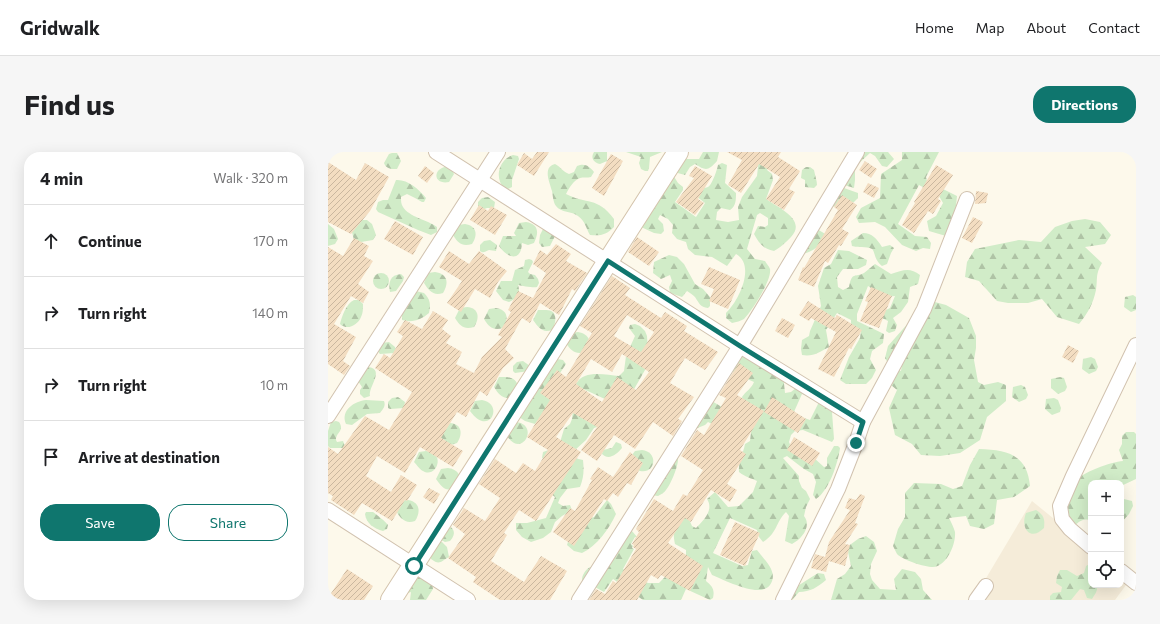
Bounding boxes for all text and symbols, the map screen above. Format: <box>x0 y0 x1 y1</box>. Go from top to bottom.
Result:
text: Gridwalk <box>20 16 100 39</box>
text: Home <box>915 19 954 36</box>
text: Map <box>976 19 1004 36</box>
text: About <box>1026 19 1066 36</box>
text: Contact <box>1088 19 1140 36</box>
button: Directions <box>1033 86 1136 123</box>
text: Find us <box>24 87 115 121</box>
text: 4 min <box>40 168 83 189</box>
text: Walk · 320 m <box>213 170 288 186</box>
icon: ahead <box>40 230 62 252</box>
text: Continue <box>78 232 142 250</box>
text: 170 m <box>253 233 288 249</box>
icon: right <box>40 302 62 324</box>
text: Turn right <box>78 304 147 322</box>
text: 140 m <box>252 305 288 321</box>
icon: right <box>40 374 62 396</box>
text: Turn right <box>78 376 147 394</box>
text: 10 m <box>260 377 288 393</box>
route end <box>847 434 865 452</box>
icon: arrive <box>40 446 62 468</box>
text: Arrive at destination <box>78 448 220 466</box>
map controls <box>1088 480 1124 588</box>
button: + <box>1088 480 1124 516</box>
button: Save <box>40 504 160 541</box>
button: Share <box>168 504 288 541</box>
button: − <box>1088 516 1124 552</box>
button: locate <box>1088 552 1124 588</box>
route start <box>405 557 423 575</box>

